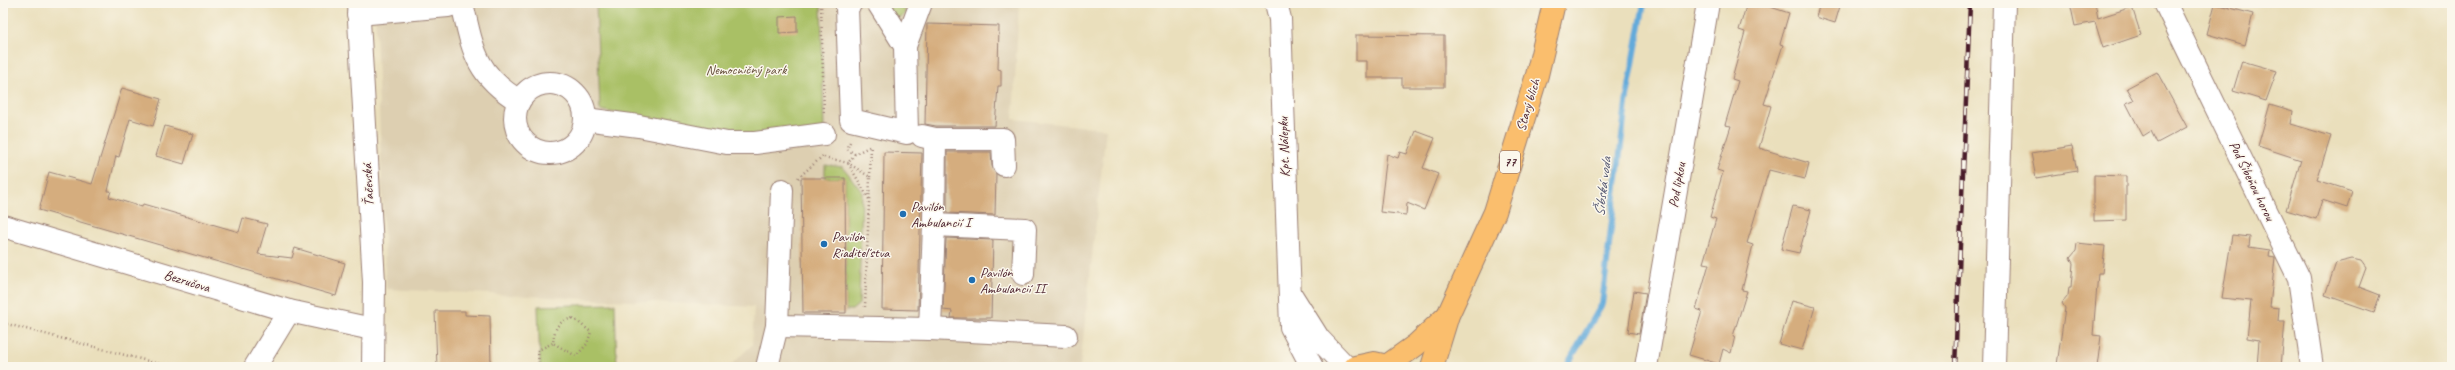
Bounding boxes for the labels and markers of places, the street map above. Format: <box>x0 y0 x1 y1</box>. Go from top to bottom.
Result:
place label: Pavilón Ambulancií I <box>911 198 974 231</box>
marker: Pavilón Ambulancií I <box>898 209 908 219</box>
place label: Pavilón Riaditeľstva <box>832 228 890 261</box>
marker: Pavilón Riaditeľstva <box>819 239 829 249</box>
place label: Pavilón Ambulancií II <box>980 264 1049 297</box>
marker: Pavilón Ambulancií II <box>967 275 977 285</box>

